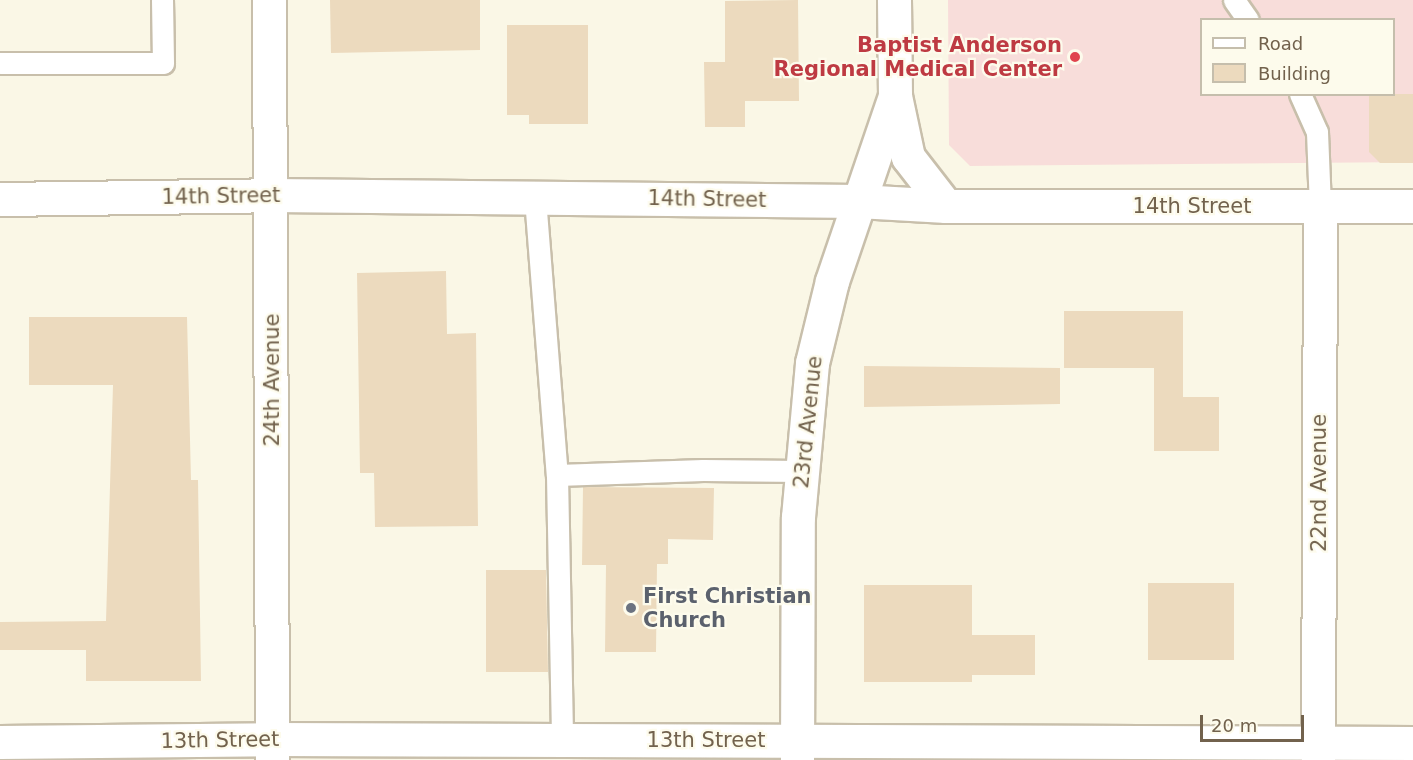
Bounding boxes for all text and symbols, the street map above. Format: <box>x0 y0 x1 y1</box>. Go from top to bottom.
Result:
legend <box>1200 18 1395 96</box>
place label: Baptist Anderson Regional Medical Center <box>774 32 1062 82</box>
text: Road <box>1258 33 1303 54</box>
marker: Baptist Anderson Regional Medical Center <box>1066 48 1084 66</box>
text: Building <box>1258 63 1331 84</box>
street label: 14th Street <box>161 182 281 210</box>
street label: 14th Street <box>647 185 767 213</box>
street label: 14th Street <box>1133 193 1251 219</box>
street label: 24th Avenue <box>259 314 285 446</box>
street label: 23rd Avenue <box>789 355 827 489</box>
street label: 22nd Avenue <box>1306 414 1332 552</box>
place label: First Christian Church <box>643 583 812 633</box>
marker: First Christian Church <box>624 601 638 615</box>
scale bar <box>1203 703 1306 741</box>
text: 20 m <box>1211 715 1257 736</box>
street label: 13th Street <box>160 726 280 754</box>
street label: 13th Street <box>647 727 765 753</box>

